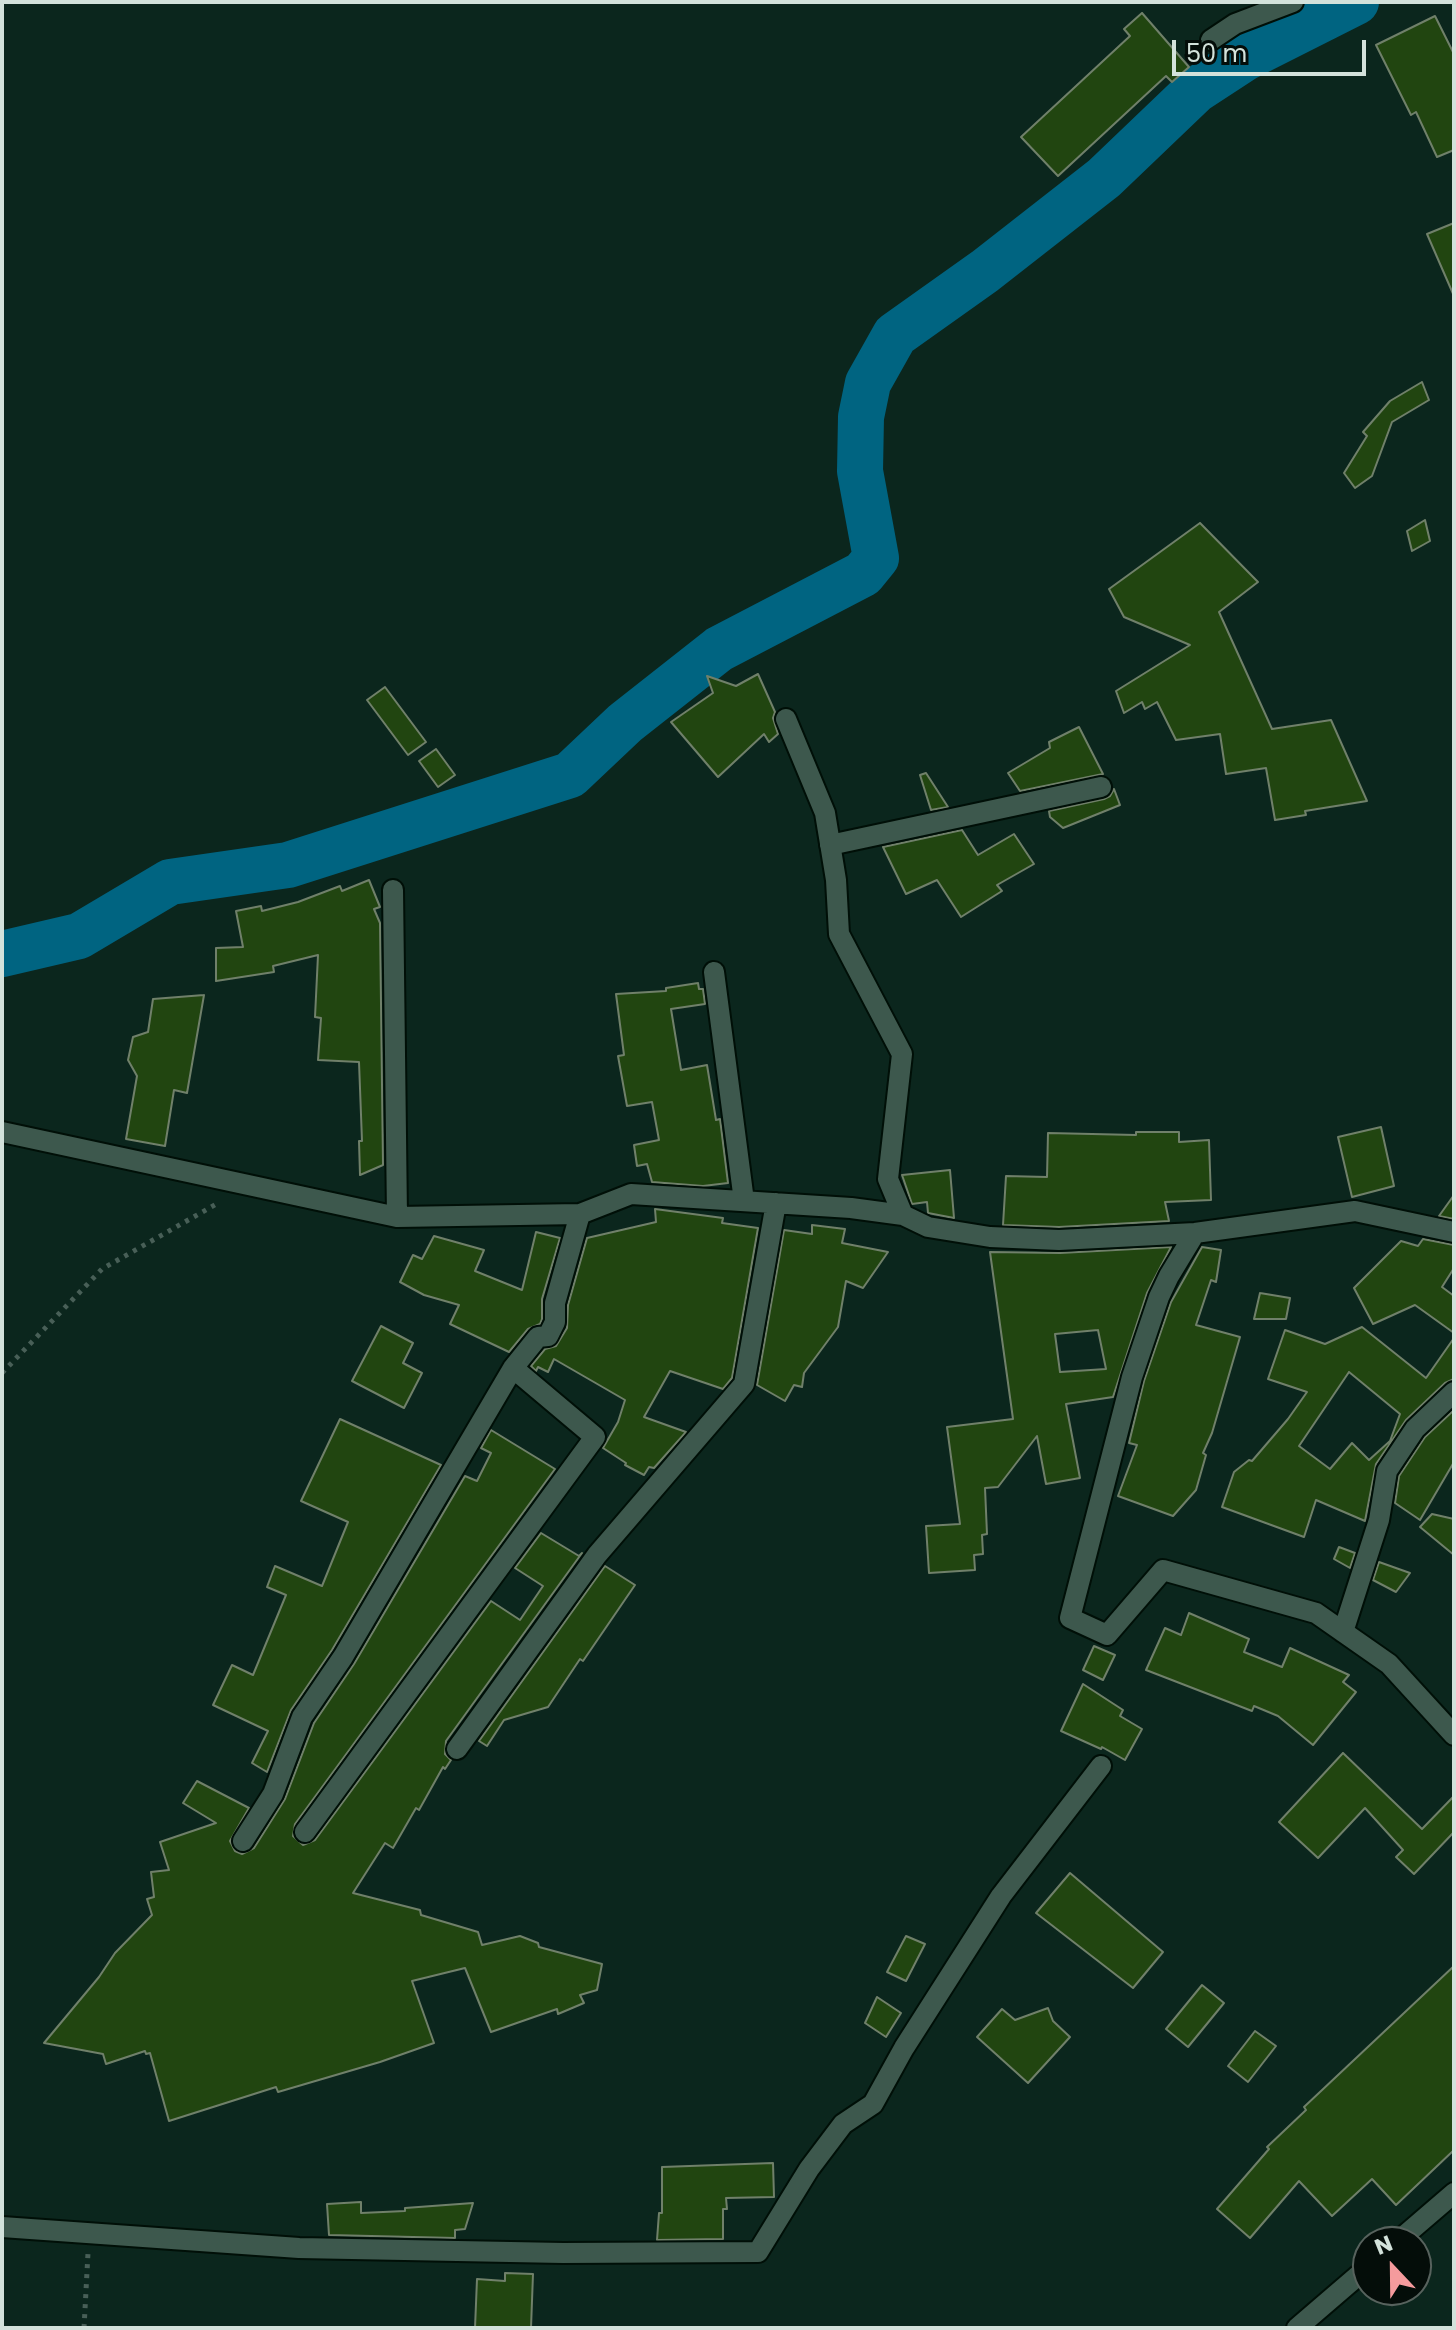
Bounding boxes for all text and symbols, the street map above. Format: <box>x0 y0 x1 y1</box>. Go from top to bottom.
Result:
scale bar <box>1176 24 1370 74</box>
text: 50 m <box>1186 37 1247 70</box>
north arrow <box>1352 2226 1432 2306</box>
text: N <box>1370 2228 1397 2263</box>

